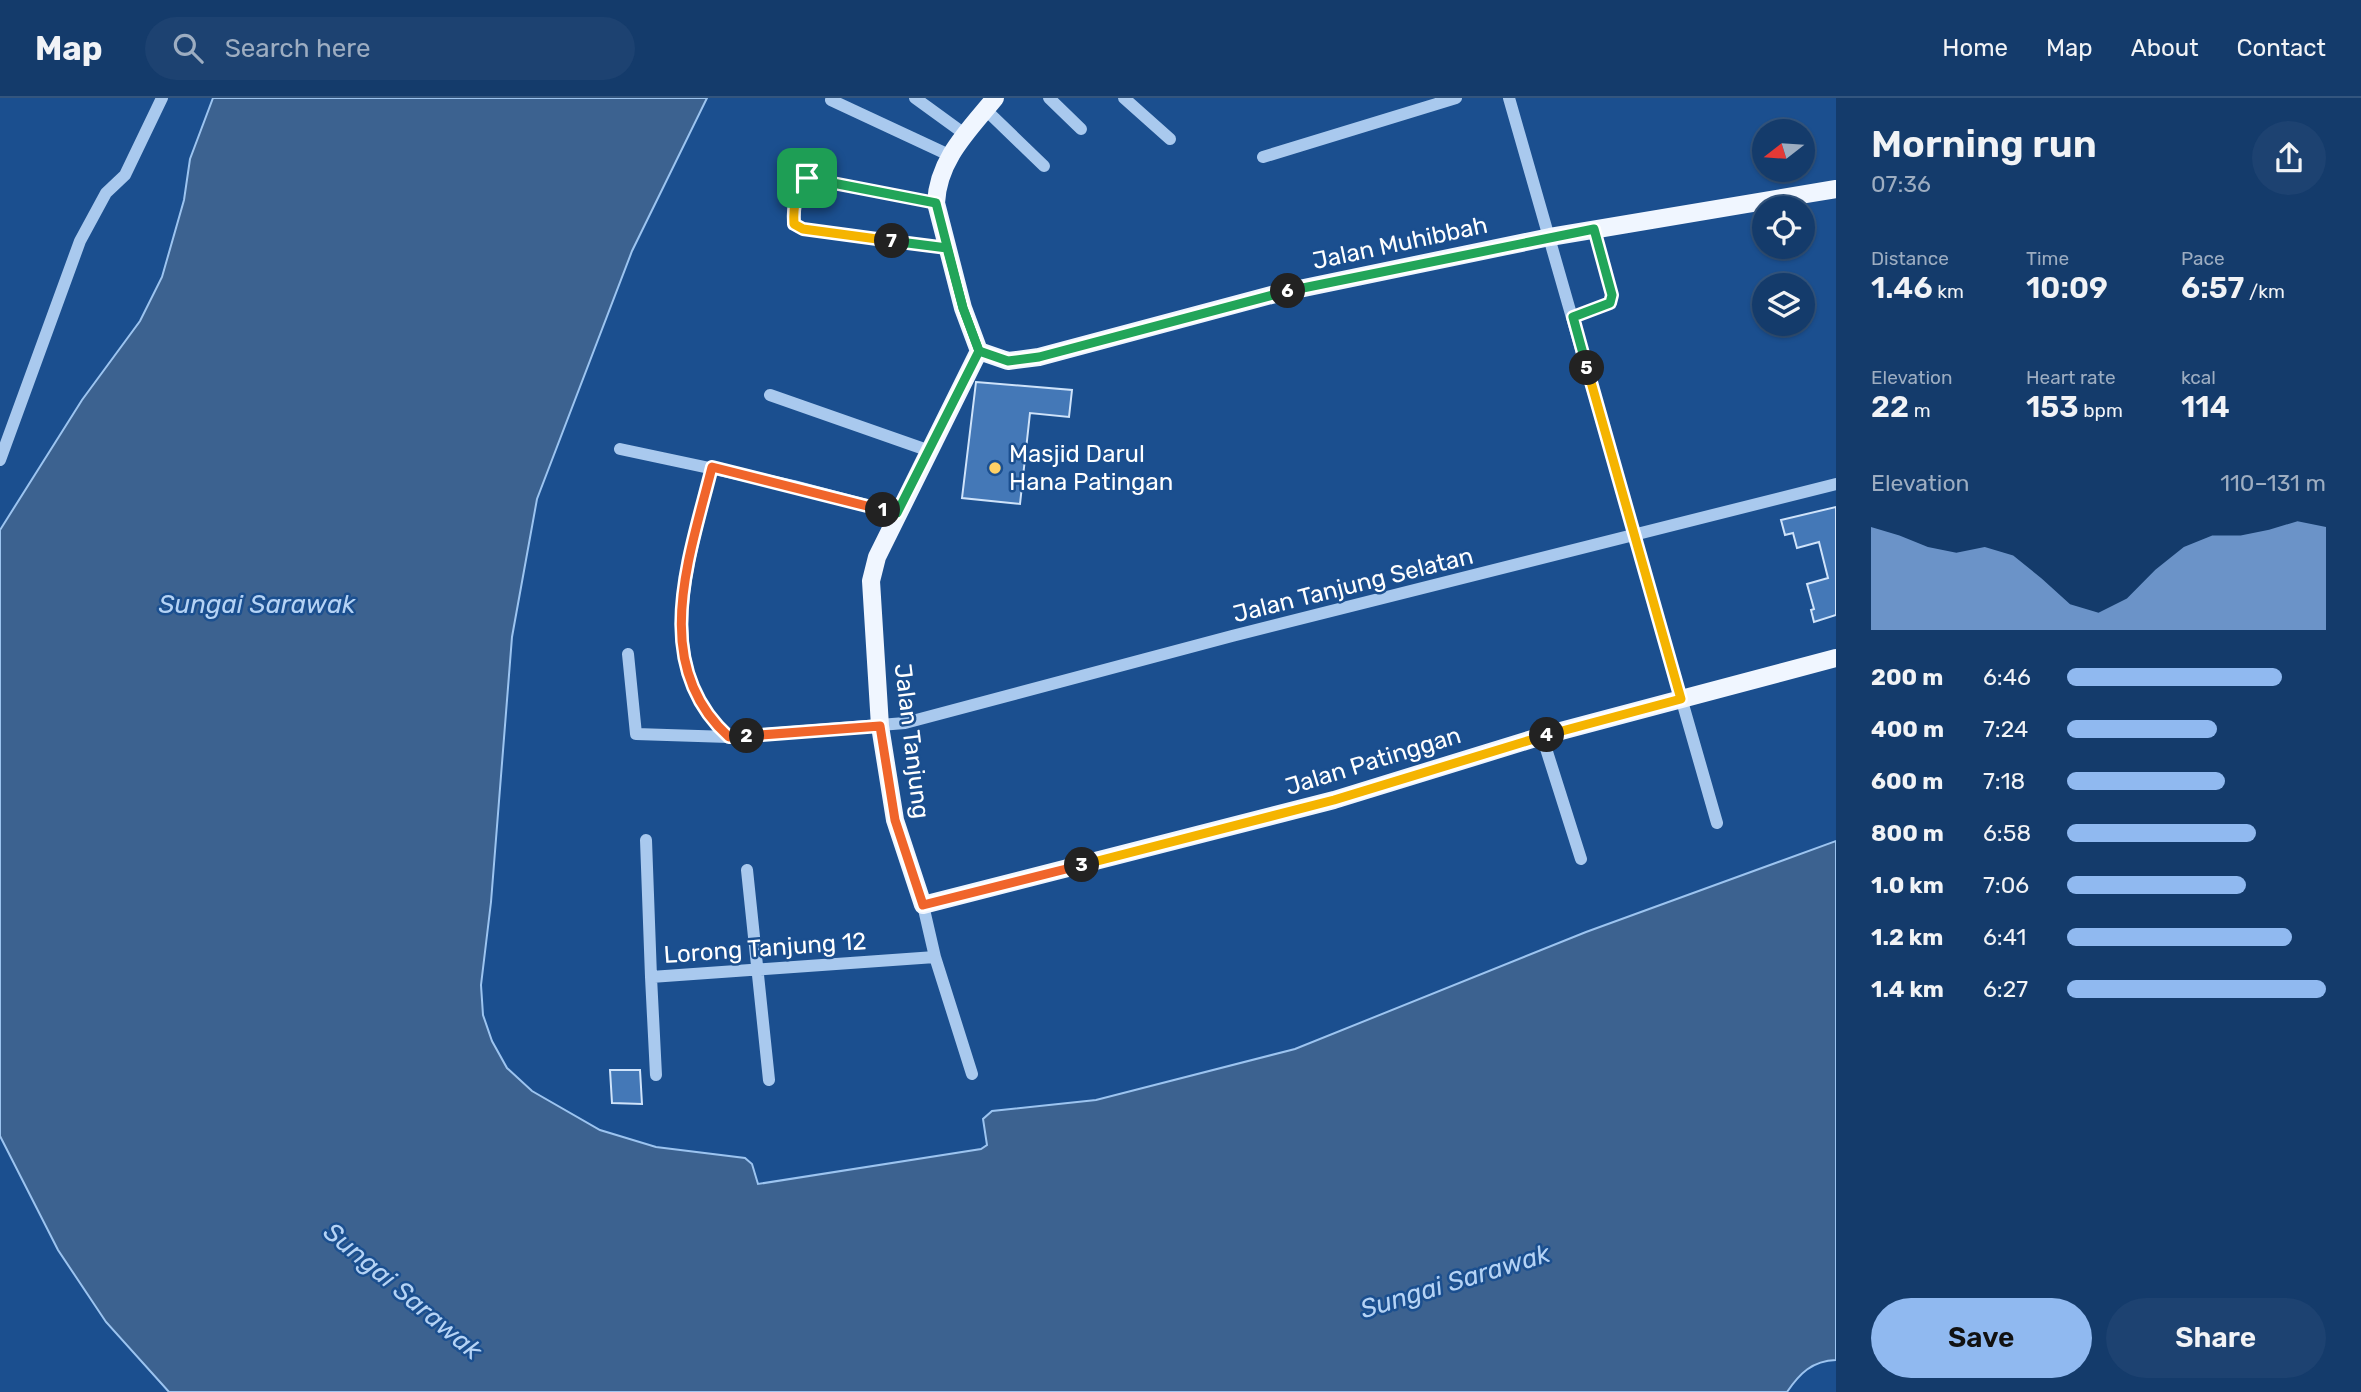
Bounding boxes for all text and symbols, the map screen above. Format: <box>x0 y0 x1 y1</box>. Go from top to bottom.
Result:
search box <box>145 17 635 80</box>
text: Map <box>35 29 103 68</box>
icon: search <box>169 29 207 67</box>
text: Search here <box>225 33 370 64</box>
text: Home <box>1942 34 2008 62</box>
text: Map <box>2046 34 2093 62</box>
text: About <box>2131 34 2199 62</box>
text: Contact <box>2237 34 2326 62</box>
north arrow <box>1752 119 1815 182</box>
map controls <box>1752 119 1815 336</box>
text: Morning run <box>1871 121 2097 167</box>
button: share <box>2252 121 2326 195</box>
pin <box>777 148 837 208</box>
icon: arrive <box>788 159 826 197</box>
text: 07:36 <box>1871 170 1931 198</box>
button: locate <box>1752 196 1815 259</box>
street label: Jalan Muhibbah <box>1310 211 1490 275</box>
pin: 7 <box>874 223 910 258</box>
text: 7 <box>886 229 897 252</box>
text: Distance <box>1871 247 1949 270</box>
text: Time <box>2026 247 2069 270</box>
text: Pace <box>2181 247 2225 270</box>
text: 1.46 <box>1871 270 1933 306</box>
text: 10:09 <box>2026 270 2108 306</box>
text: 6:57 <box>2181 270 2244 306</box>
button: layers <box>1752 273 1815 336</box>
pin: 6 <box>1270 274 1306 308</box>
text: 6 <box>1281 279 1294 302</box>
text: km <box>1933 280 1964 303</box>
text: /km <box>2244 280 2285 303</box>
pin: 5 <box>1570 350 1604 386</box>
text: 5 <box>1580 356 1593 379</box>
text: Elevation <box>1871 366 1952 389</box>
text: Heart rate <box>2026 366 2116 389</box>
text: kcal <box>2181 366 2216 389</box>
text: 22 <box>1871 389 1909 425</box>
text: 153 <box>2026 389 2079 425</box>
text: 114 <box>2181 389 2230 425</box>
text: m <box>1909 399 1931 422</box>
text: bpm <box>2079 399 2123 422</box>
place label: Masjid Darul Hana Patingan <box>1009 440 1173 496</box>
marker: Masjid Darul Hana Patingan <box>987 460 1003 476</box>
text: Elevation <box>1871 469 1970 497</box>
text: 110–131 m <box>2220 469 2326 497</box>
pin: 1 <box>866 492 900 528</box>
text: 1 <box>878 498 887 521</box>
street label: Jalan Tanjung Selatan <box>1230 542 1476 628</box>
water label: Sungai Sarawak <box>158 589 356 620</box>
street label: Jalan Tanjung <box>889 662 935 820</box>
text: 200 m <box>1871 663 1943 691</box>
text: 6:46 <box>1983 663 2031 691</box>
text: 400 m <box>1871 715 1944 743</box>
text: 7:24 <box>1983 715 2028 743</box>
pin: 2 <box>730 718 764 754</box>
pin: 4 <box>1530 718 1564 752</box>
street label: Jalan Patinggan <box>1282 721 1464 801</box>
text: 4 <box>1540 723 1553 746</box>
text: 2 <box>740 724 753 747</box>
text: 600 m <box>1871 767 1943 795</box>
text: 7:18 <box>1983 767 2025 795</box>
text: 800 m <box>1871 819 1944 847</box>
text: 6:58 <box>1983 819 2031 847</box>
pin: 3 <box>1064 848 1100 882</box>
text: 3 <box>1075 853 1088 876</box>
text: 1.0 km <box>1871 871 1944 899</box>
text: 7:06 <box>1983 871 2029 899</box>
text: 1.2 km <box>1871 923 1943 951</box>
text: 6:41 <box>1983 923 2026 951</box>
street label: Lorong Tanjung 12 <box>663 927 867 969</box>
text: 1.4 km <box>1871 975 1944 1003</box>
text: 6:27 <box>1983 975 2028 1003</box>
water label: Sungai Sarawak <box>317 1216 489 1367</box>
water label: Sungai Sarawak <box>1356 1238 1554 1325</box>
button: Save <box>1871 1298 2092 1378</box>
button: Share <box>2106 1298 2326 1378</box>

